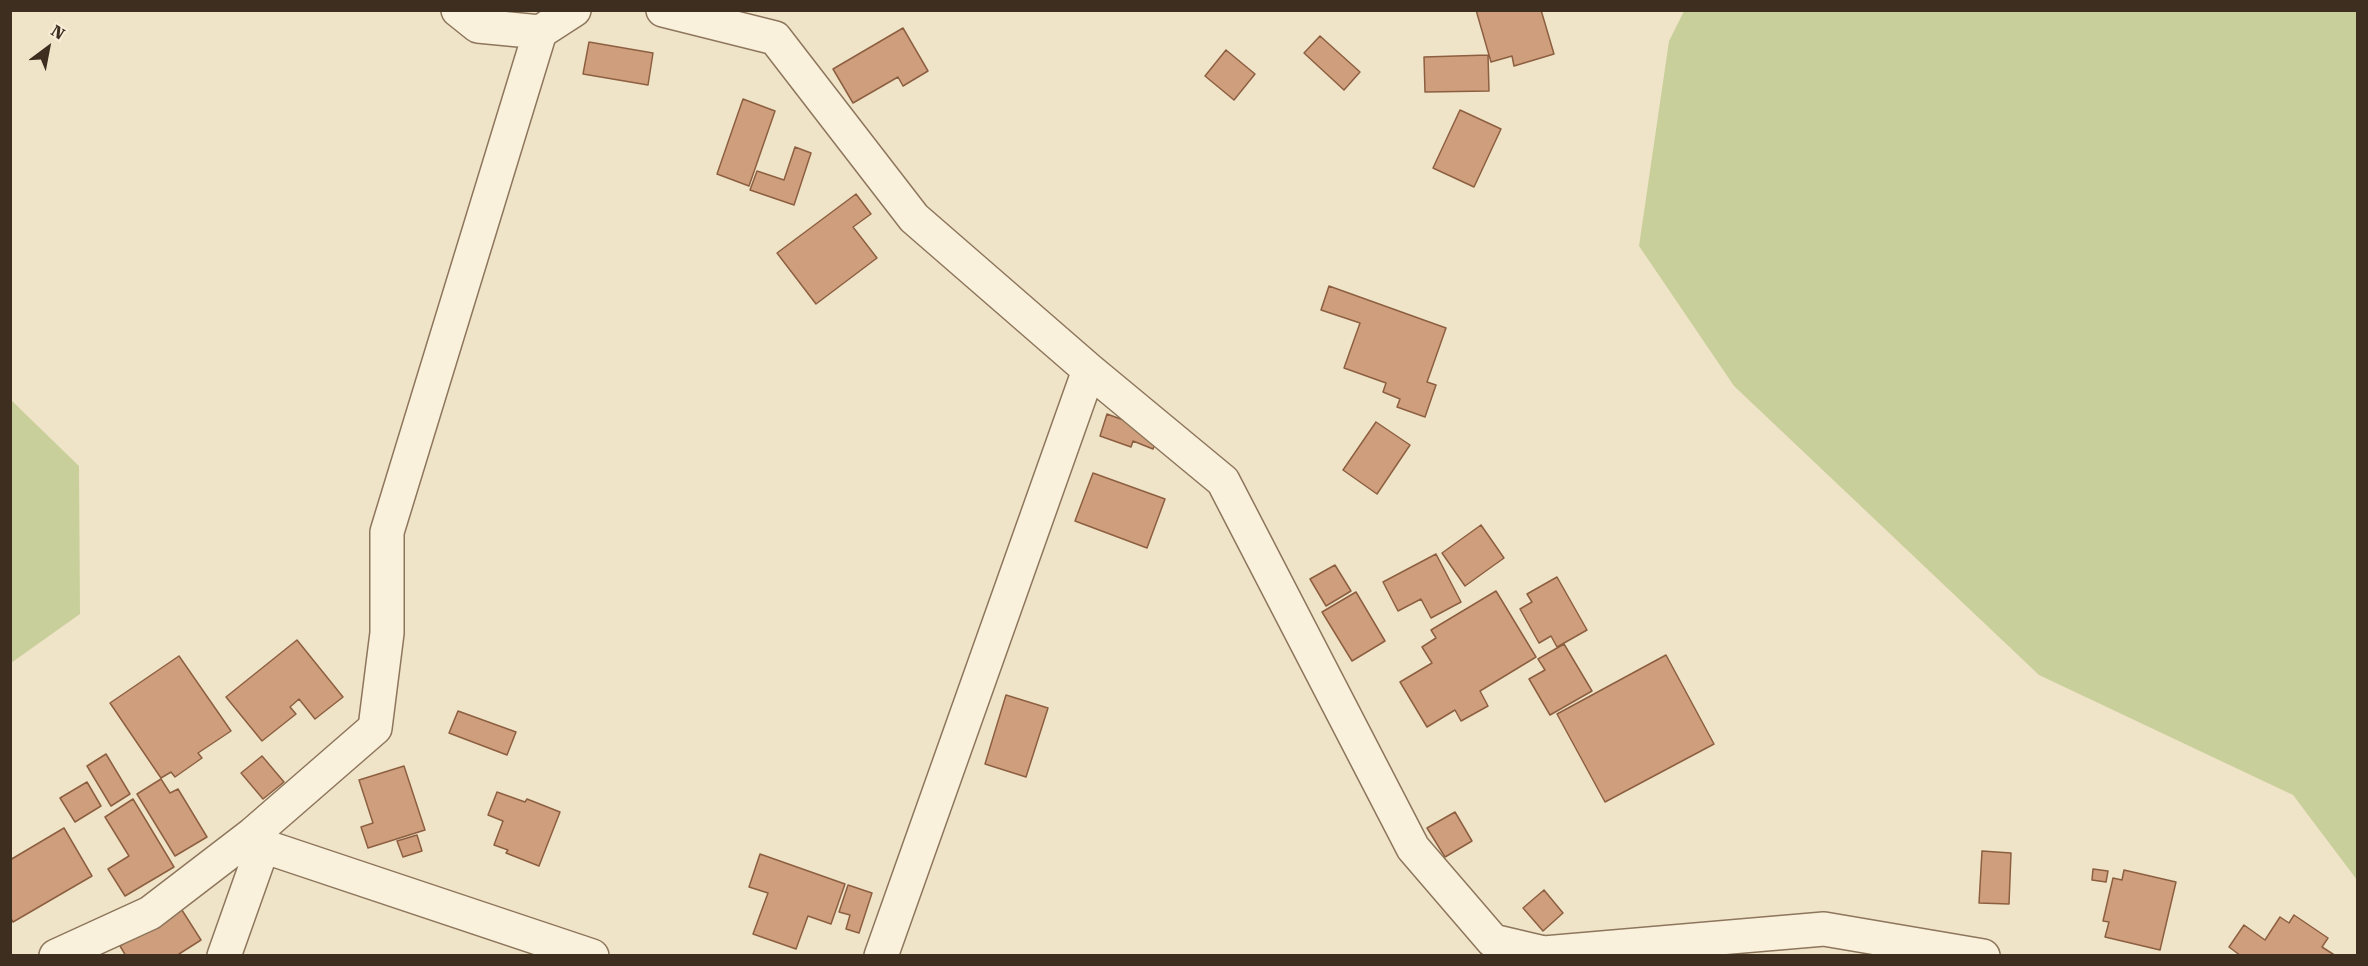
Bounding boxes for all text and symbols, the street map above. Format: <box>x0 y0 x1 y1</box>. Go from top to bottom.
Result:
north arrow <box>18 18 78 78</box>
text: N <box>48 21 68 44</box>

